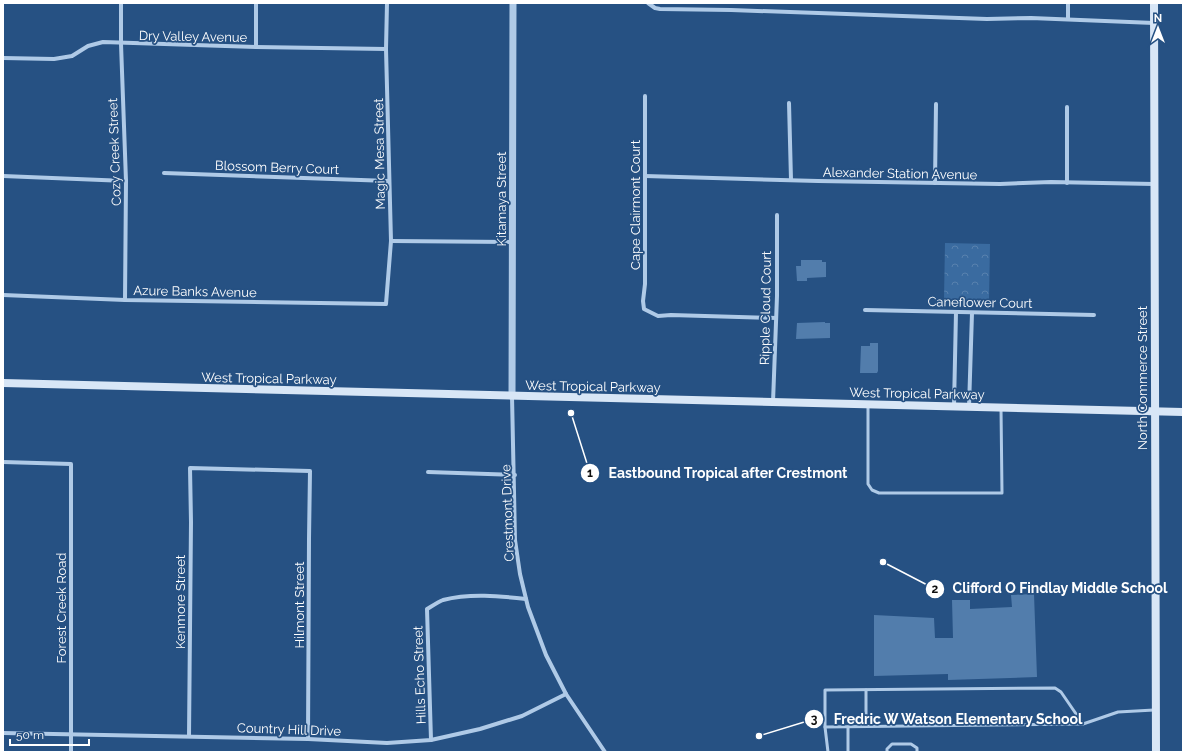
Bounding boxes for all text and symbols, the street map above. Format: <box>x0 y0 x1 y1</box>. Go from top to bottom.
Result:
north arrow <box>1138 8 1178 48</box>
text: N <box>1154 12 1162 25</box>
street label: Dry Valley Avenue <box>139 28 248 45</box>
street label: Cozy Creek Street <box>105 97 124 206</box>
street label: Magic Mesa Street <box>371 98 388 210</box>
street label: Cape Clairmont Court <box>628 139 643 270</box>
street label: Kitamaya Street <box>494 151 509 246</box>
street label: Blossom Berry Court <box>215 158 340 177</box>
street label: Alexander Station Avenue <box>823 165 978 182</box>
street label: Ripple Cloud Court <box>757 250 774 365</box>
street label: Azure Banks Avenue <box>133 283 257 300</box>
street label: Caneflower Court <box>927 294 1033 311</box>
street label: North Commerce Street <box>1135 305 1150 450</box>
street label: West Tropical Parkway <box>201 370 337 387</box>
street label: West Tropical Parkway <box>525 378 661 395</box>
street label: West Tropical Parkway <box>849 385 985 402</box>
callout: Eastbound Tropical after Crestmont <box>580 460 856 486</box>
street label: Crestmont Drive <box>498 464 517 562</box>
text: Eastbound Tropical after Crestmont <box>609 465 848 481</box>
text: 1 <box>587 466 593 480</box>
street label: Forest Creek Road <box>54 553 69 663</box>
street label: Kenmore Street <box>173 554 188 649</box>
street label: Hilmont Street <box>292 561 307 648</box>
callout: Clifford O Findlay Middle School <box>925 576 1176 602</box>
text: Clifford O Findlay Middle School <box>953 580 1168 596</box>
text: 2 <box>932 582 939 596</box>
street label: Hills Echo Street <box>410 625 429 725</box>
callout: Fredric W Watson Elementary School <box>804 706 1091 732</box>
text: Fredric W Watson Elementary School <box>834 711 1083 727</box>
text: 3 <box>811 712 818 726</box>
street label: Country Hill Drive <box>237 720 342 739</box>
scale bar <box>10 721 89 747</box>
text: 50 m <box>16 728 44 742</box>

